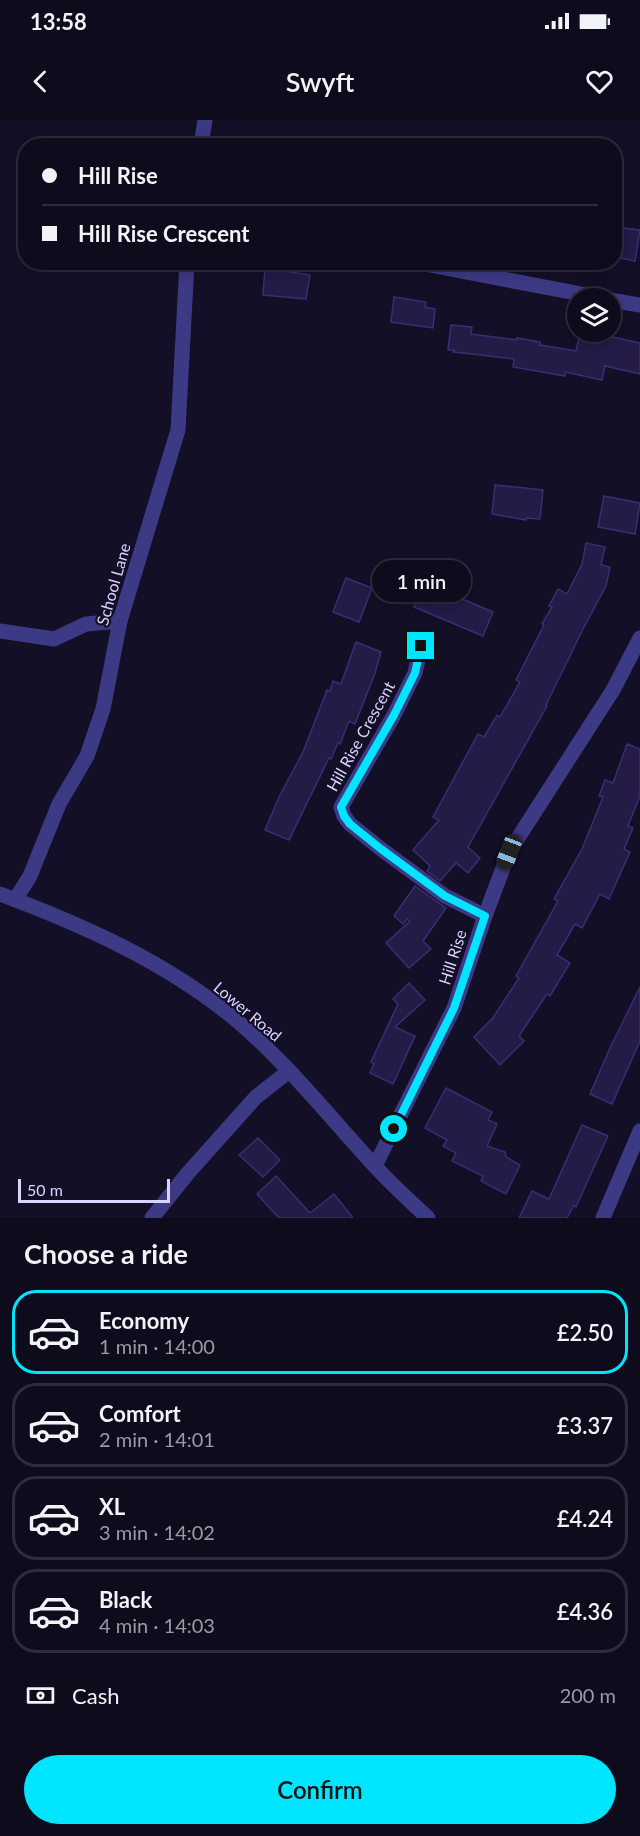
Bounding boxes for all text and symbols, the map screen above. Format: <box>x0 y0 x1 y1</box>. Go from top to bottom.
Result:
text: 13:58 <box>30 8 87 35</box>
icon: back <box>24 65 57 98</box>
text: Swyft <box>286 65 354 98</box>
icon: heart <box>583 65 616 98</box>
text: Hill Rise <box>78 162 158 189</box>
text: Hill Rise Crescent <box>78 220 249 247</box>
map controls <box>567 288 621 342</box>
button: layers <box>567 288 621 342</box>
street label: School Lane <box>92 541 134 627</box>
callout: 1 min <box>372 559 470 601</box>
text: 1 min <box>397 569 446 593</box>
route end <box>407 632 434 659</box>
street label: Hill Rise Crescent <box>322 677 398 794</box>
car <box>494 832 524 872</box>
street label: Hill Rise <box>434 927 470 987</box>
street label: Lower Road <box>210 977 286 1045</box>
route start <box>380 1115 407 1142</box>
scale bar <box>18 1176 170 1204</box>
text: 50 m <box>27 1180 63 1199</box>
text: Choose a ride <box>24 1237 188 1270</box>
icon: car <box>27 1305 81 1359</box>
text: Economy <box>99 1307 189 1334</box>
text: £2.50 <box>557 1319 613 1346</box>
text: 1 min · 14:00 <box>99 1334 215 1358</box>
icon: car <box>27 1398 81 1452</box>
text: Comfort <box>99 1400 181 1427</box>
text: £3.37 <box>557 1412 613 1439</box>
text: 2 min · 14:01 <box>99 1427 215 1451</box>
icon: car <box>27 1491 81 1545</box>
text: XL <box>99 1493 125 1520</box>
text: £4.24 <box>557 1505 613 1532</box>
text: 3 min · 14:02 <box>99 1520 215 1544</box>
icon: car <box>27 1584 81 1638</box>
text: Black <box>99 1586 152 1613</box>
text: £4.36 <box>557 1598 613 1625</box>
text: 4 min · 14:03 <box>99 1613 215 1637</box>
icon: cash <box>24 1679 57 1712</box>
text: Cash <box>72 1682 119 1709</box>
text: 200 m <box>560 1683 616 1707</box>
button: Confirm <box>24 1755 616 1824</box>

